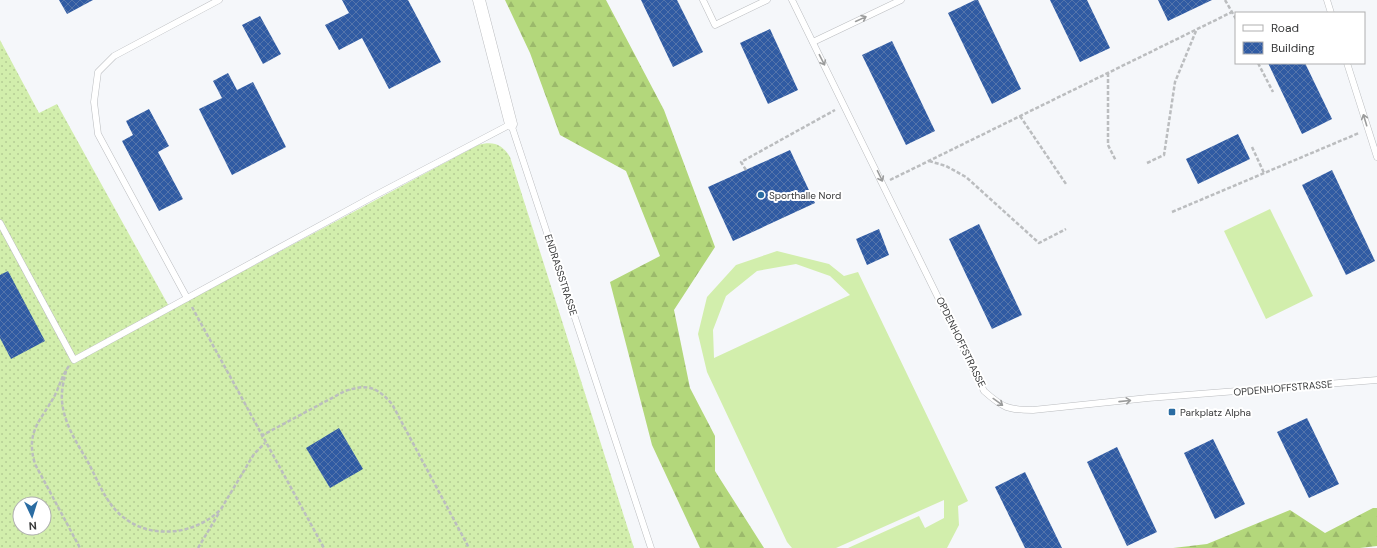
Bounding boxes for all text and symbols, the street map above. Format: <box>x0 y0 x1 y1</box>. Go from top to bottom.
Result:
legend <box>1235 12 1365 64</box>
one-way arrow <box>854 15 866 22</box>
text: Road <box>1271 20 1299 36</box>
text: Building <box>1271 40 1315 56</box>
one-way arrow <box>819 54 826 66</box>
one-way arrow <box>1361 114 1368 127</box>
one-way arrow <box>876 170 884 182</box>
place label: Sporthalle Nord <box>769 189 841 202</box>
marker: Sporthalle Nord <box>756 190 766 200</box>
street label: ENDRASSSTRASSE <box>542 233 580 318</box>
street label: OPDENHOFFSTRASSE <box>933 295 989 390</box>
street label: OPDENHOFFSTRASSE <box>1233 377 1333 399</box>
one-way arrow <box>1118 397 1131 405</box>
one-way arrow <box>992 398 1003 406</box>
place label: Parkplatz Alpha <box>1180 406 1251 419</box>
marker: Parkplatz Alpha <box>1167 407 1177 417</box>
north arrow <box>12 496 52 536</box>
text: N <box>28 519 37 533</box>

